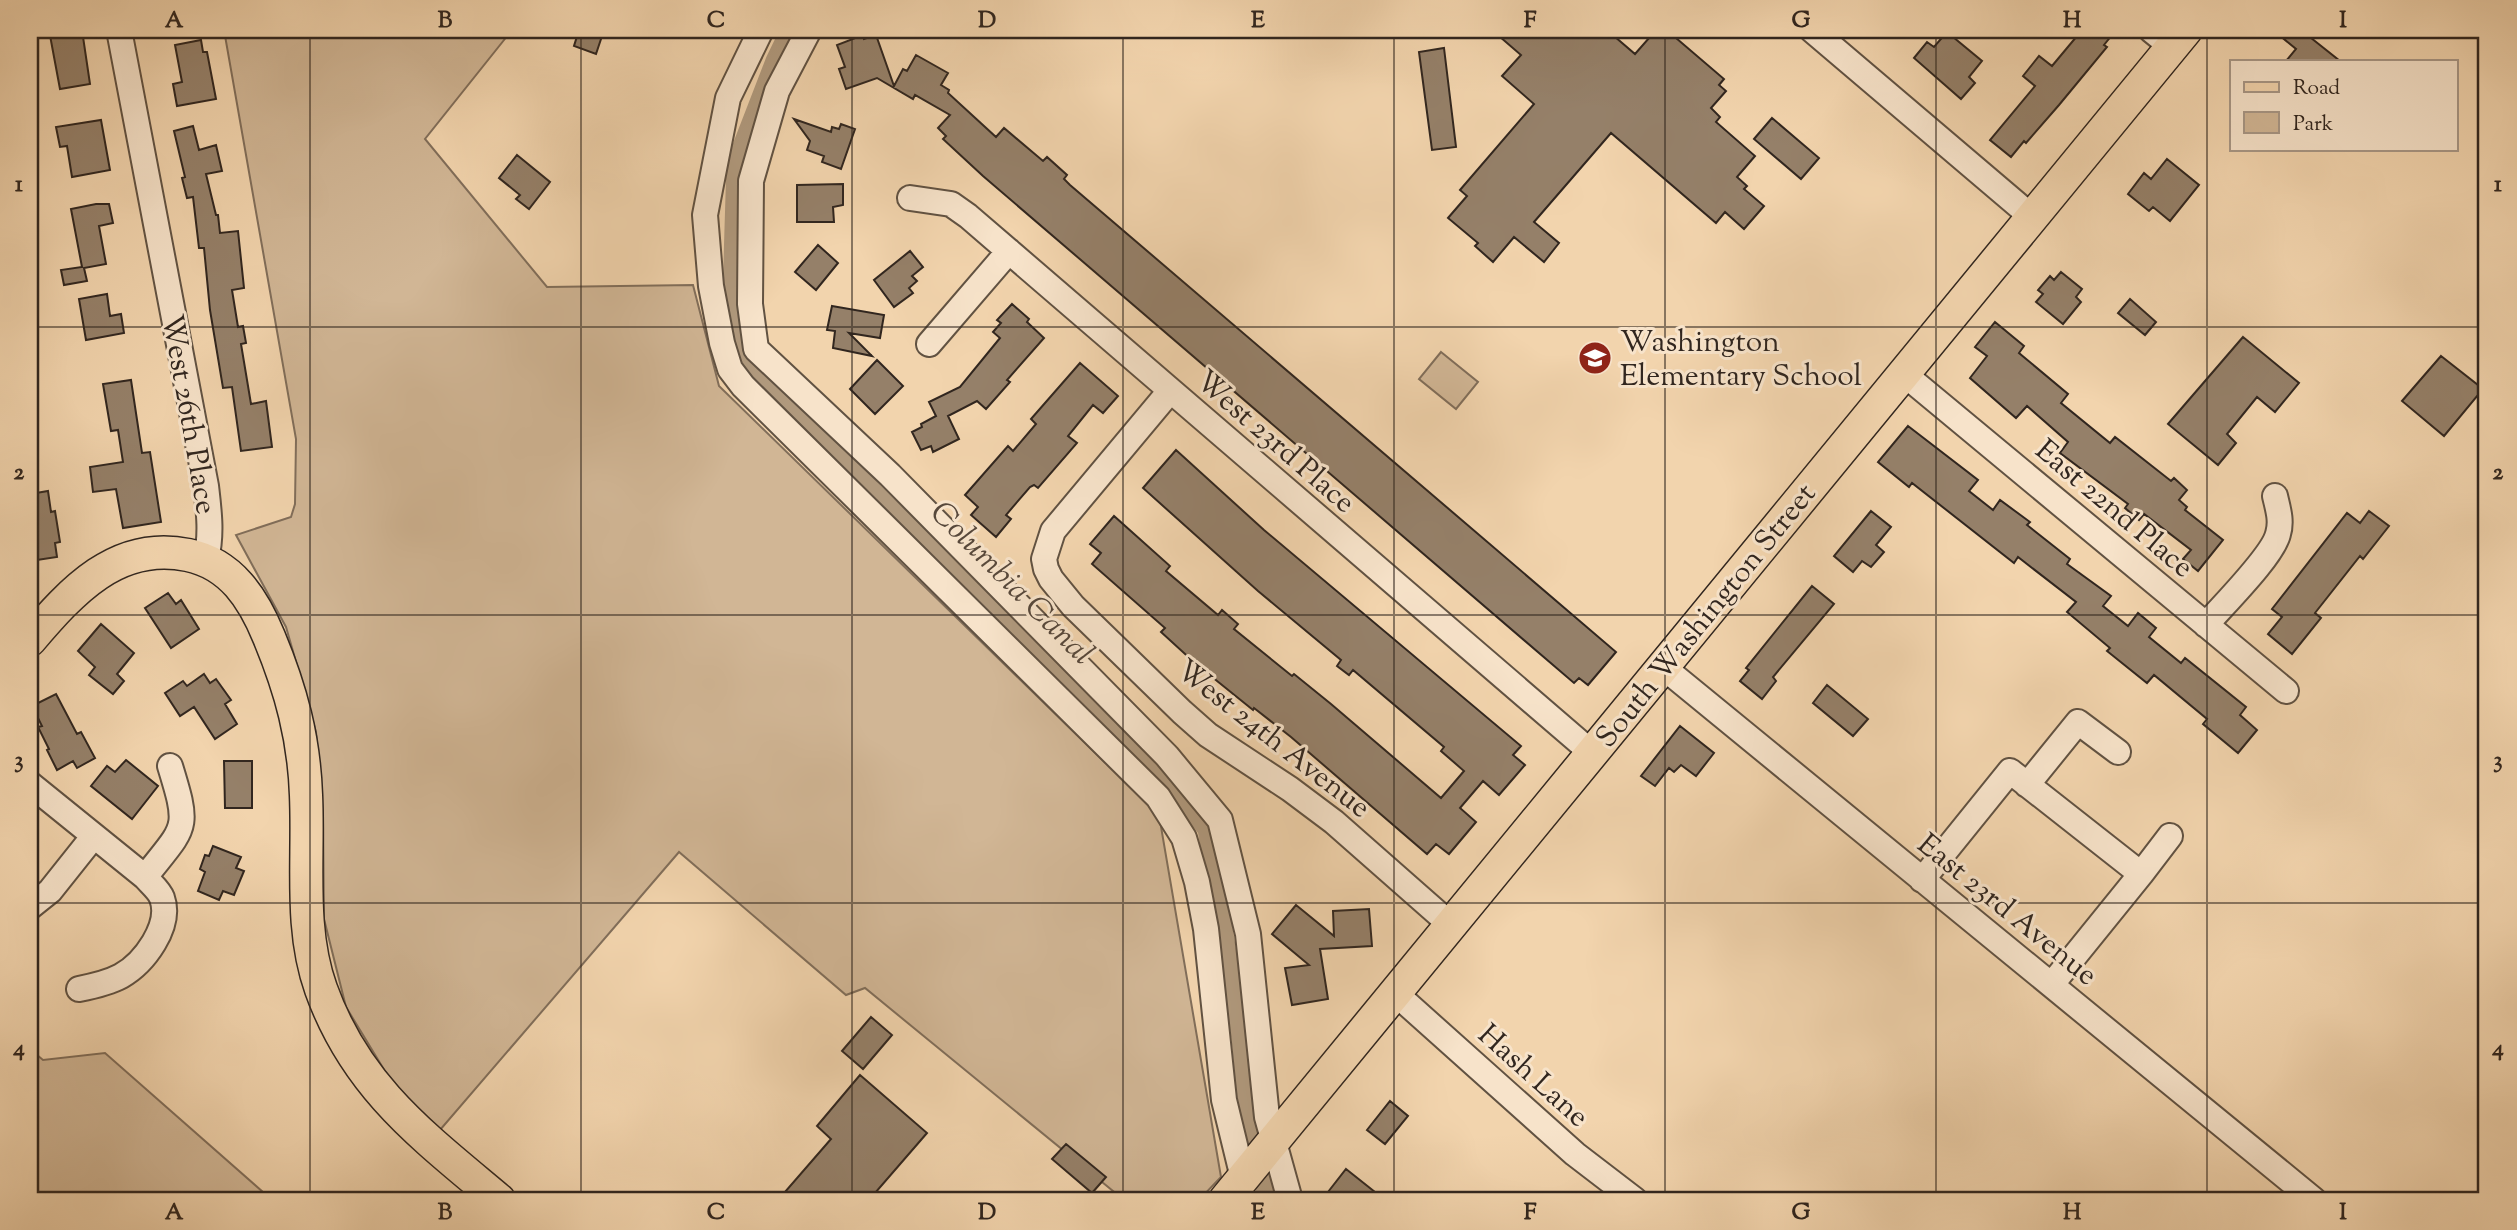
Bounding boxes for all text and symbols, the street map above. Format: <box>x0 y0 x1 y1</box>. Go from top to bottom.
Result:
text: A <box>165 5 184 38</box>
text: B <box>438 5 453 38</box>
text: C <box>707 5 725 38</box>
text: D <box>978 5 996 38</box>
text: E <box>1251 5 1265 38</box>
text: F <box>1524 5 1537 38</box>
text: G <box>1792 5 1811 38</box>
text: H <box>2063 5 2082 38</box>
text: I <box>2339 5 2347 38</box>
legend <box>2230 60 2458 150</box>
text: Road <box>2293 74 2340 104</box>
text: Park <box>2293 110 2334 140</box>
text: 1 <box>15 169 23 202</box>
text: 1 <box>2494 169 2502 202</box>
street label: West 26th Place <box>149 311 226 518</box>
place label: Washington Elementary School <box>1620 322 1862 399</box>
school or university icon: Washington Elementary School <box>1576 339 1614 377</box>
street label: West 23rd Place <box>1185 361 1364 525</box>
street label: East 22nd Place <box>2025 431 2202 589</box>
text: 2 <box>14 457 25 490</box>
text: 2 <box>2493 457 2504 490</box>
street label: South Washington Street <box>1587 475 1827 758</box>
water label: Columbia Canal <box>918 492 1103 677</box>
street label: West 24th Avenue <box>1166 650 1379 830</box>
text: 3 <box>14 745 24 778</box>
text: 3 <box>2493 745 2503 778</box>
street label: East 23rd Avenue <box>1907 825 2106 997</box>
street label: Hash Lane <box>1467 1015 1598 1139</box>
text: 4 <box>12 1033 25 1066</box>
text: 4 <box>2491 1033 2504 1066</box>
text: A <box>165 1197 184 1230</box>
text: B <box>438 1197 453 1230</box>
text: C <box>707 1197 725 1230</box>
text: D <box>978 1197 996 1230</box>
text: E <box>1251 1197 1265 1230</box>
text: F <box>1524 1197 1537 1230</box>
text: G <box>1792 1197 1811 1230</box>
text: H <box>2063 1197 2082 1230</box>
text: I <box>2339 1197 2347 1230</box>

